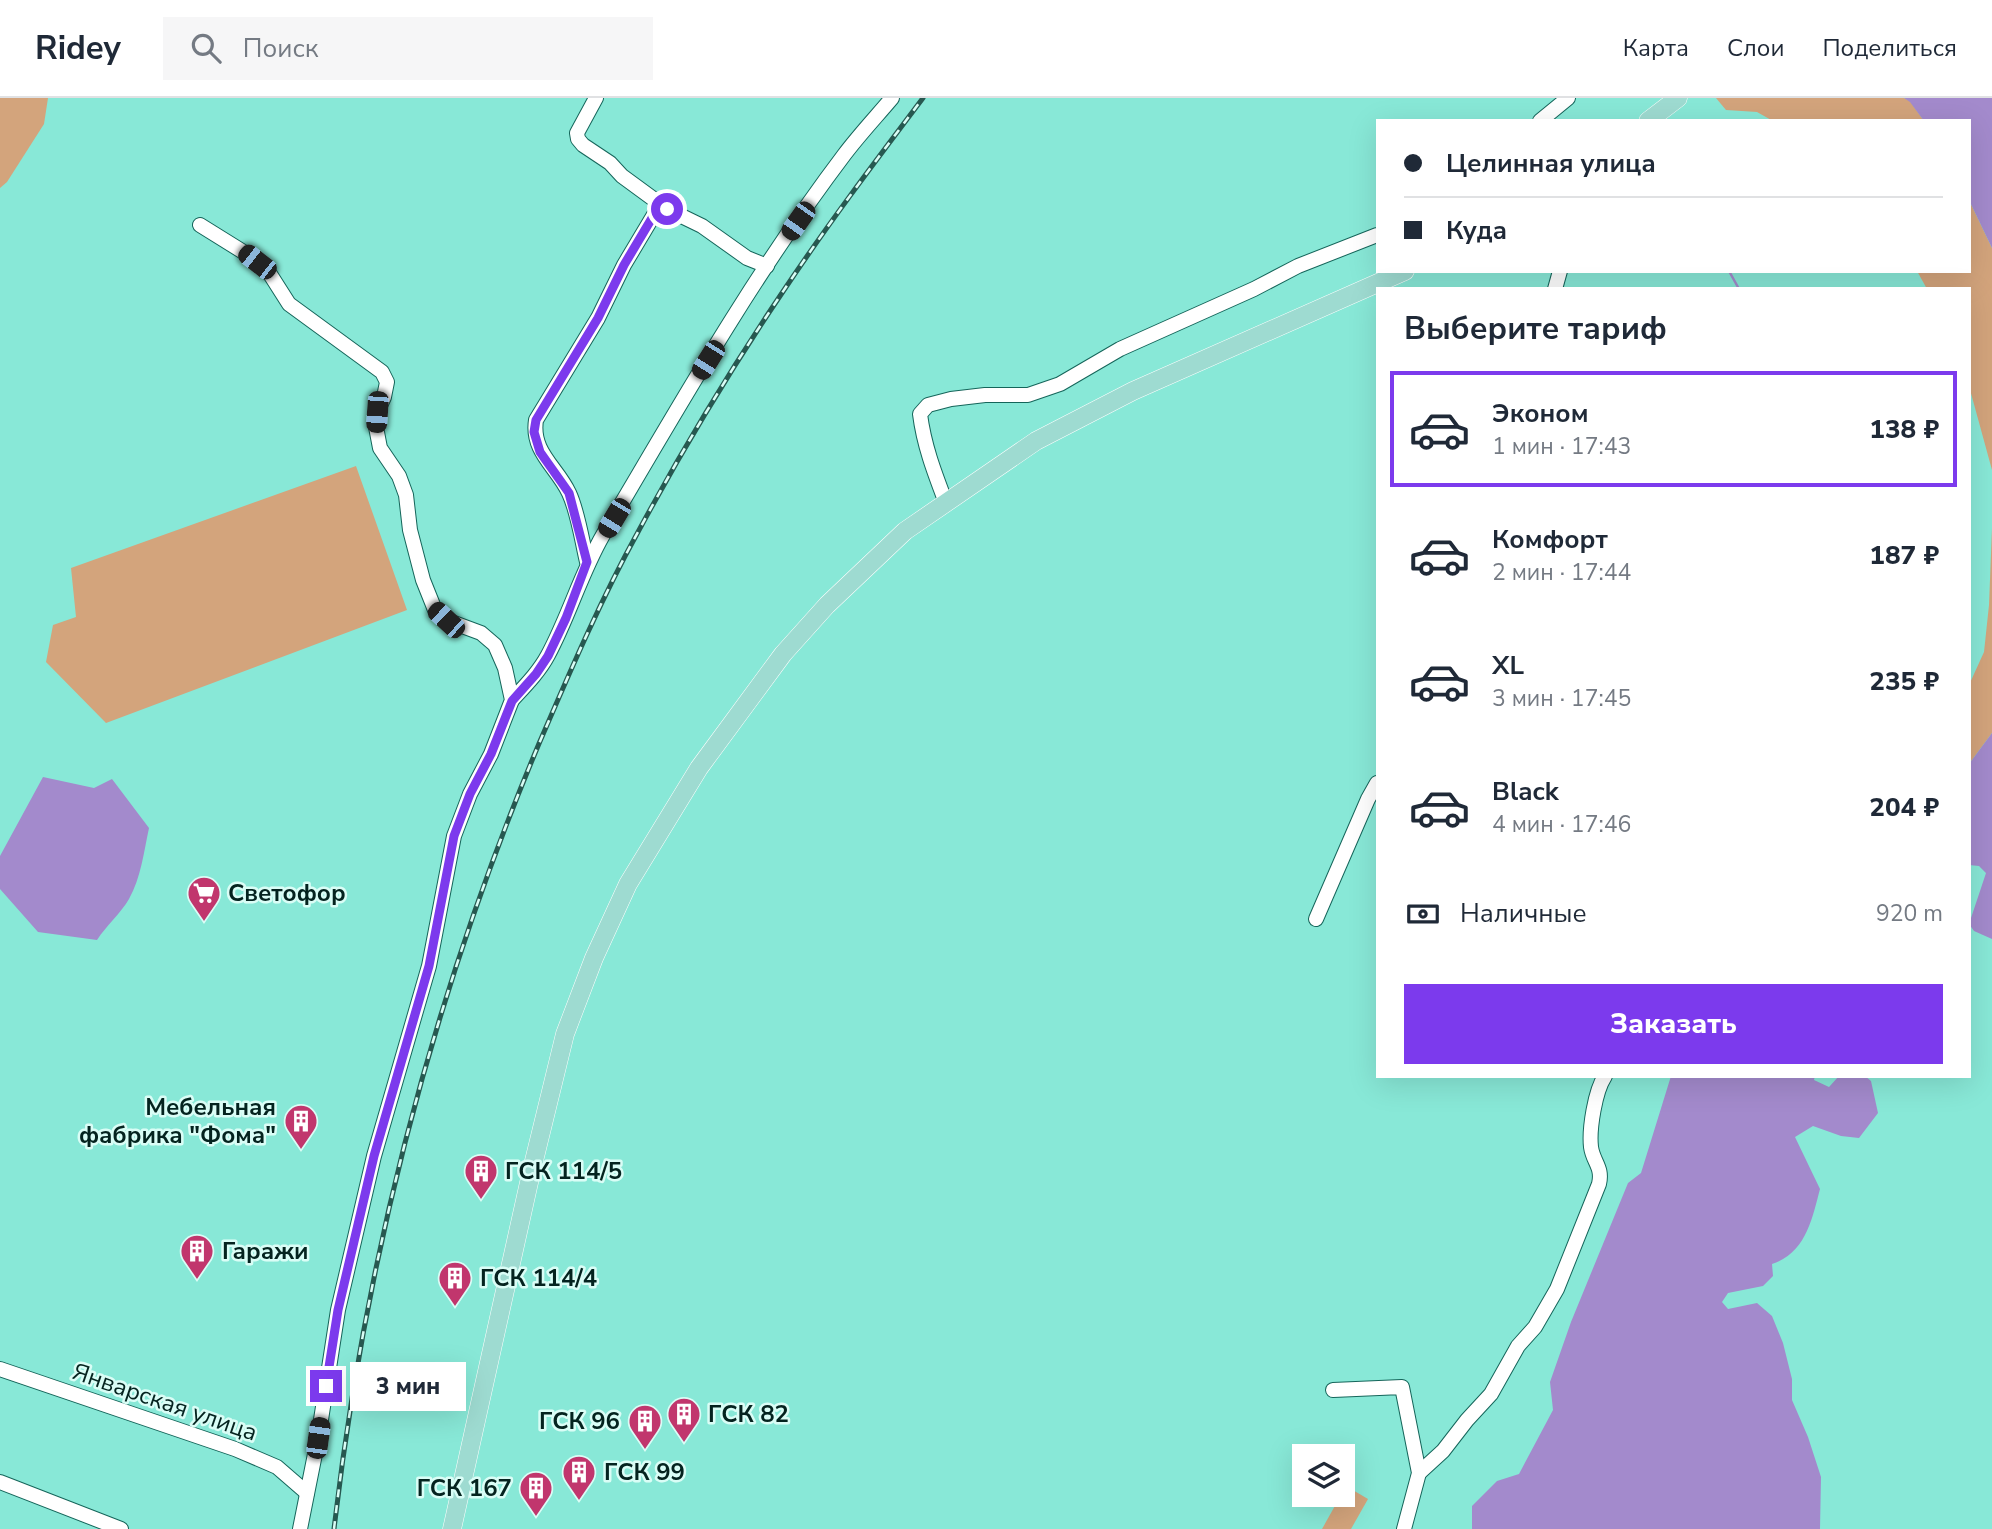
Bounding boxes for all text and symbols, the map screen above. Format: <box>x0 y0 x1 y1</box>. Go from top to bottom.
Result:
search box <box>163 17 653 80</box>
text: Ridey <box>35 26 121 71</box>
icon: search <box>187 29 225 67</box>
text: Поиск <box>243 31 318 66</box>
text: Карта <box>1623 32 1689 64</box>
text: Слои <box>1727 32 1784 64</box>
text: Поделиться <box>1822 32 1957 64</box>
text: Целинная улица <box>1446 146 1656 181</box>
route start <box>651 193 683 225</box>
car <box>778 198 819 244</box>
text: Куда <box>1446 213 1507 248</box>
car <box>234 241 281 283</box>
text: Выберите тариф <box>1404 307 1667 350</box>
car <box>688 337 729 383</box>
car <box>366 390 389 434</box>
text: Эконом <box>1492 396 1589 431</box>
icon: car <box>1408 398 1471 461</box>
text: 138 ₽ <box>1869 412 1939 447</box>
text: 1 мин · 17:43 <box>1492 431 1631 462</box>
car <box>595 495 634 541</box>
text: Комфорт <box>1492 522 1608 557</box>
icon: car <box>1408 524 1471 587</box>
text: 187 ₽ <box>1869 538 1939 573</box>
text: 2 мин · 17:44 <box>1492 557 1631 588</box>
car <box>424 598 469 642</box>
text: XL <box>1492 648 1524 683</box>
icon: car <box>1408 650 1471 713</box>
text: 235 ₽ <box>1869 664 1939 699</box>
text: 3 мин · 17:45 <box>1492 683 1631 714</box>
text: Black <box>1492 774 1559 809</box>
icon: car <box>1408 776 1471 839</box>
text: 204 ₽ <box>1869 790 1939 825</box>
text: 4 мин · 17:46 <box>1492 809 1631 840</box>
supermarket icon: Светофор <box>185 874 223 923</box>
place label: Светофор <box>228 877 346 909</box>
icon: cash <box>1404 895 1442 933</box>
text: Наличные <box>1460 896 1587 931</box>
text: 920 m <box>1876 898 1943 929</box>
button: Заказать <box>1404 984 1943 1064</box>
place label: Мебельная фабрика "Фома" <box>79 1091 276 1151</box>
building icon: Мебельная фабрика "Фома" <box>282 1102 320 1151</box>
building icon: ГСК 114/5 <box>462 1152 500 1201</box>
place label: ГСК 114/5 <box>505 1155 622 1187</box>
building icon: Гаражи <box>178 1232 216 1281</box>
place label: Гаражи <box>222 1235 309 1267</box>
building icon: ГСК 114/4 <box>436 1259 474 1308</box>
place label: ГСК 114/4 <box>480 1262 597 1294</box>
street label: Январская улица <box>68 1355 262 1449</box>
callout: 3 мин <box>350 1362 466 1410</box>
route end <box>310 1370 342 1402</box>
text: 3 мин <box>376 1371 440 1402</box>
building icon: ГСК 82 <box>665 1395 703 1444</box>
place label: ГСК 82 <box>708 1398 789 1430</box>
building icon: ГСК 96 <box>626 1402 664 1451</box>
place label: ГСК 96 <box>539 1405 620 1437</box>
car <box>305 1416 332 1460</box>
map controls <box>1292 1444 1355 1507</box>
button: layers <box>1292 1444 1355 1507</box>
building icon: ГСК 99 <box>560 1453 598 1502</box>
place label: ГСК 99 <box>604 1456 685 1488</box>
building icon: ГСК 167 <box>517 1469 555 1518</box>
place label: ГСК 167 <box>417 1472 512 1504</box>

